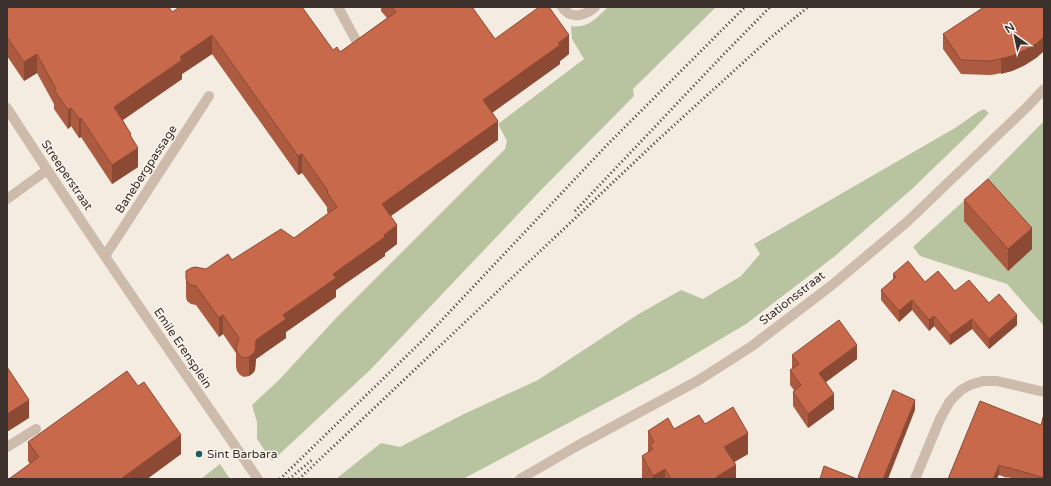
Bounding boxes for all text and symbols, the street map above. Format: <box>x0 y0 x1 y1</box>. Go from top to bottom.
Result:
north arrow <box>995 16 1035 56</box>
text: N <box>1003 20 1017 36</box>
street label: Banebergpassage <box>112 122 180 216</box>
street label: Streeperstraat <box>38 137 96 213</box>
street label: Stationsstraat <box>757 268 828 328</box>
street label: Emile Erensplein <box>151 305 215 391</box>
place label: Sint Barbara <box>207 447 277 461</box>
marker: Sint Barbara <box>194 449 204 459</box>

